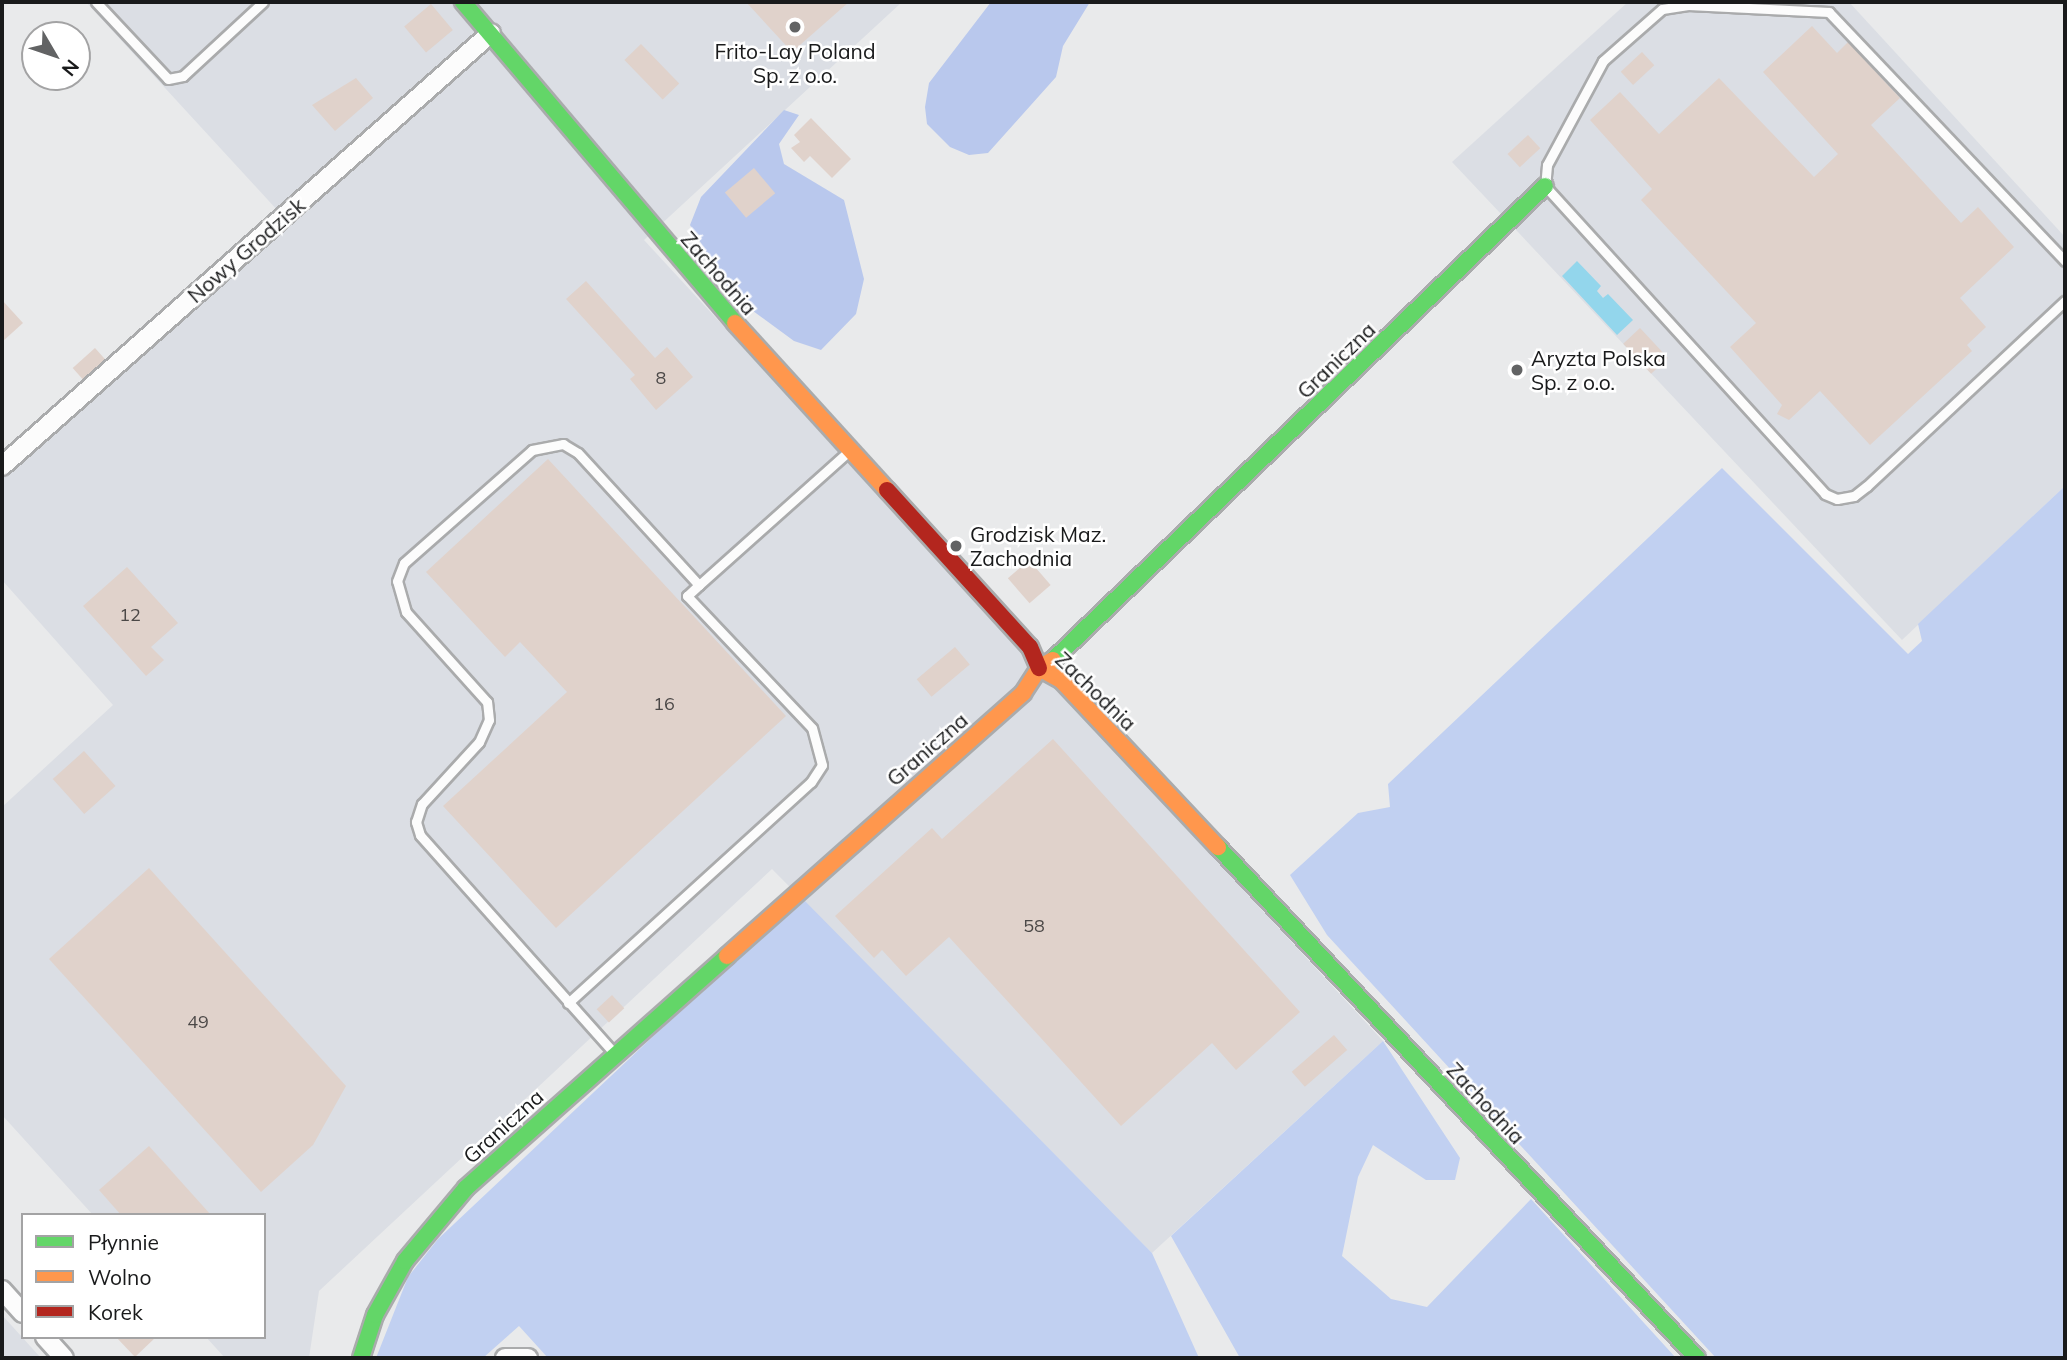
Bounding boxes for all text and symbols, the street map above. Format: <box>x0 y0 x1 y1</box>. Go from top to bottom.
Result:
marker: Frito-Lay Poland Sp. z o.o. <box>787 19 803 35</box>
north arrow <box>21 21 91 91</box>
place label: Frito-Lay Poland Sp. z o.o. <box>714 38 876 88</box>
text: N <box>57 55 85 81</box>
street label: Nowy Grodzisk <box>182 192 310 308</box>
street label: Zachodnia <box>676 226 762 320</box>
street label: Graniczna <box>1292 317 1380 403</box>
place label: Aryzta Polska Sp. z o.o. <box>1531 345 1666 395</box>
marker: Aryzta Polska Sp. z o.o. <box>1509 362 1525 378</box>
house number: 8 <box>656 367 666 389</box>
place label: Grodzisk Maz. Zachodnia <box>970 521 1106 571</box>
marker: Grodzisk Maz. Zachodnia <box>948 538 964 554</box>
house number: 12 <box>119 604 141 626</box>
street label: Zachodnia <box>1051 646 1141 736</box>
house number: 16 <box>653 693 675 715</box>
street label: Graniczna <box>881 707 973 791</box>
house number: 58 <box>1023 915 1045 937</box>
house number: 49 <box>187 1011 209 1033</box>
street label: Zachodnia <box>1442 1057 1530 1149</box>
street label: Graniczna <box>458 1084 548 1168</box>
legend <box>21 1213 266 1339</box>
text: Płynnie <box>88 1229 159 1255</box>
text: Wolno <box>88 1264 151 1290</box>
text: Korek <box>88 1299 143 1325</box>

